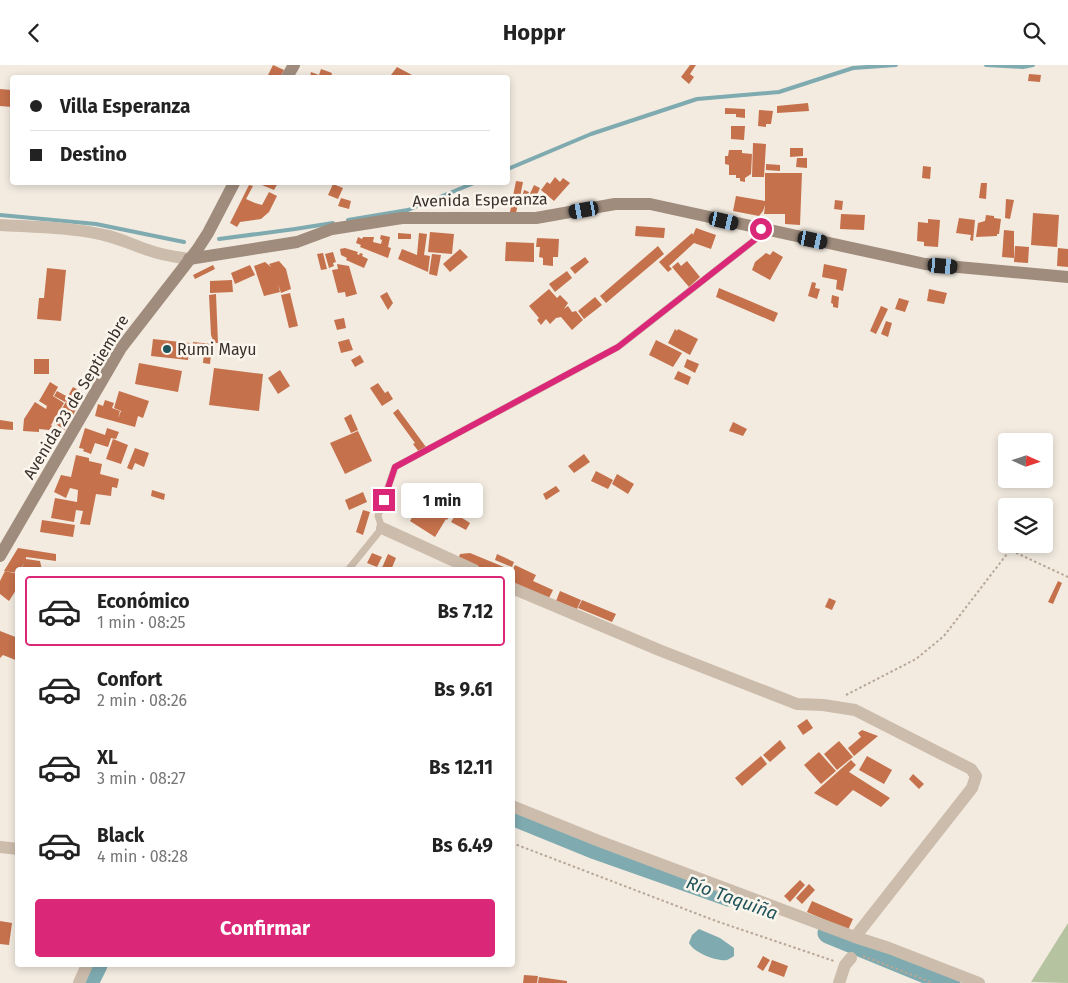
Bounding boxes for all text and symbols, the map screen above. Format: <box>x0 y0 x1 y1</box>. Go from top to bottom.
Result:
icon: back <box>20 19 48 47</box>
text: Hoppr <box>503 19 565 46</box>
icon: search <box>1020 19 1048 47</box>
text: Villa Esperanza <box>60 95 190 118</box>
text: Destino <box>60 143 127 166</box>
street label: Avenida Esperanza <box>412 189 548 211</box>
car <box>567 200 600 220</box>
car <box>707 210 740 232</box>
route start <box>750 218 772 240</box>
car <box>796 230 829 250</box>
car <box>927 257 958 275</box>
street label: Avenida 23 de Septiembre <box>19 311 133 483</box>
place label: Rumi Mayu <box>177 340 257 359</box>
marker: Rumi Mayu <box>161 343 173 355</box>
north arrow <box>998 433 1052 487</box>
map controls <box>998 433 1053 553</box>
callout: 1 min <box>402 483 484 517</box>
route end <box>373 489 395 511</box>
text: 1 min <box>423 491 461 510</box>
button: layers <box>998 498 1053 553</box>
icon: car <box>37 589 82 634</box>
text: Económico <box>97 590 190 613</box>
text: Bs 7.12 <box>437 600 493 623</box>
text: 1 min · 08:25 <box>97 613 186 632</box>
icon: car <box>37 667 82 712</box>
text: Confort <box>97 668 162 691</box>
text: Bs 9.61 <box>434 678 493 701</box>
text: 2 min · 08:26 <box>97 691 187 710</box>
icon: car <box>37 745 82 790</box>
text: XL <box>97 746 118 769</box>
text: Bs 12.11 <box>429 756 493 779</box>
text: 3 min · 08:27 <box>97 769 186 788</box>
icon: car <box>37 823 82 868</box>
text: Black <box>97 824 144 847</box>
text: Bs 6.49 <box>432 834 493 857</box>
text: 4 min · 08:28 <box>97 847 188 866</box>
water label: Río Taquiña <box>683 871 781 925</box>
button: Confirmar <box>35 899 495 957</box>

